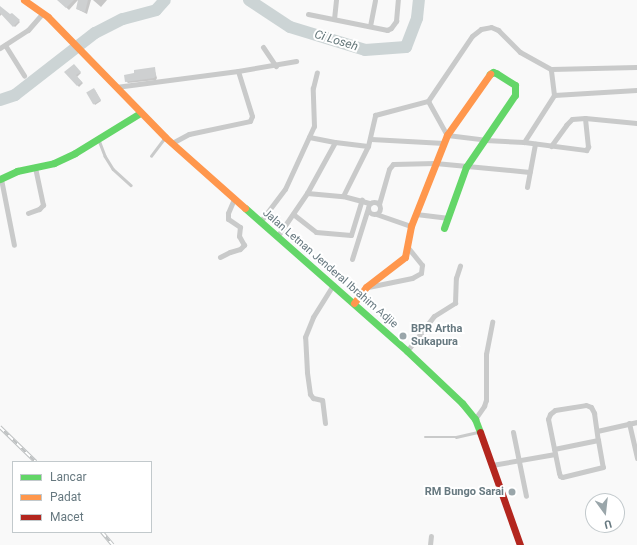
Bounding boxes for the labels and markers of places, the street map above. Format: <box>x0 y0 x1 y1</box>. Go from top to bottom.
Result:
place label: BPR Artha Sukapura <box>411 323 462 349</box>
marker: BPR Artha Sukapura <box>398 331 408 341</box>
place label: RM Bungo Sarai <box>425 485 504 499</box>
marker: RM Bungo Sarai <box>507 487 517 497</box>

